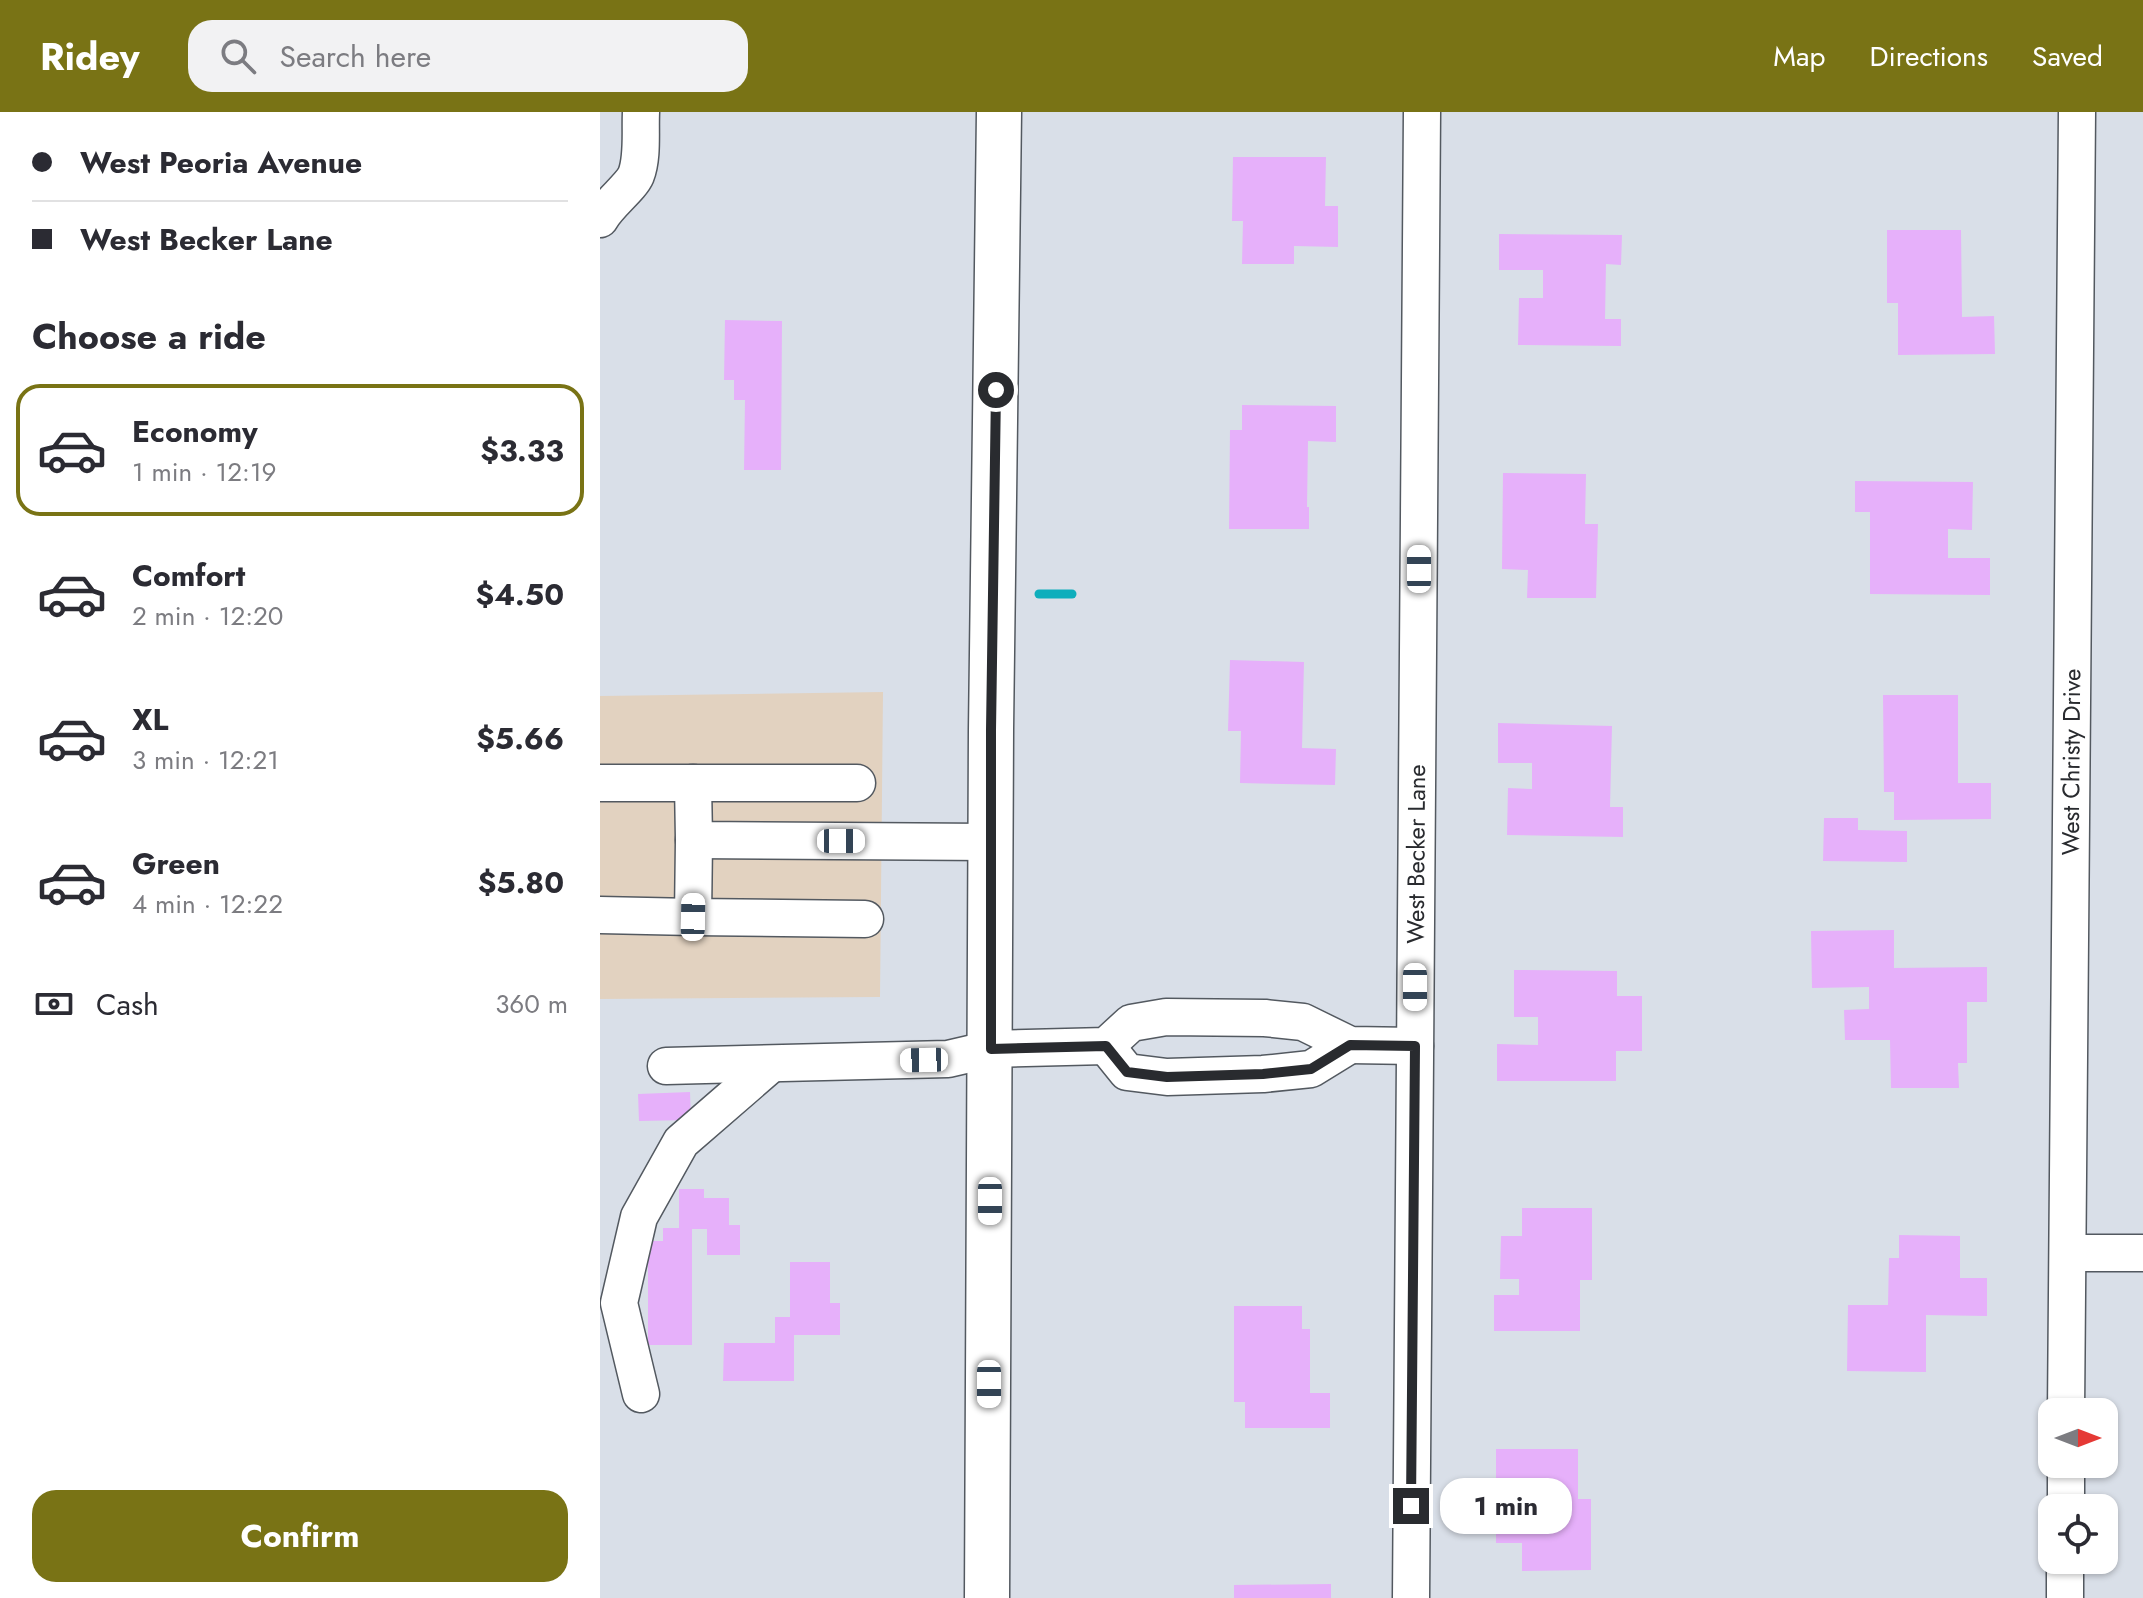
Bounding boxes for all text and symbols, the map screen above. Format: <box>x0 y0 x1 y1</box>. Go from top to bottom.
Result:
search box <box>188 20 748 92</box>
text: Ridey <box>40 29 140 84</box>
icon: search <box>216 34 260 78</box>
text: Search here <box>280 35 431 78</box>
text: Map <box>1773 36 1825 77</box>
text: Directions <box>1869 36 1988 77</box>
text: Saved <box>2032 36 2103 77</box>
text: West Peoria Avenue <box>80 141 362 184</box>
text: West Becker Lane <box>80 218 333 261</box>
text: Choose a ride <box>32 310 266 362</box>
route start <box>978 372 1014 408</box>
text: Economy <box>132 410 258 453</box>
icon: car <box>36 414 108 486</box>
text: $3.33 <box>480 429 564 472</box>
text: 1 min · 12:19 <box>132 453 277 491</box>
car <box>1407 545 1431 593</box>
text: Comfort <box>132 554 245 597</box>
icon: car <box>36 558 108 630</box>
text: $4.50 <box>476 573 564 616</box>
text: 2 min · 12:20 <box>132 597 283 635</box>
street label: West Christy Drive <box>2053 668 2089 856</box>
text: XL <box>132 698 168 741</box>
icon: car <box>36 702 108 774</box>
text: $5.66 <box>476 717 564 760</box>
text: 3 min · 12:21 <box>132 741 279 779</box>
street label: West Becker Lane <box>1398 764 1434 944</box>
car <box>817 829 865 853</box>
text: Green <box>132 842 220 885</box>
icon: car <box>36 846 108 918</box>
text: $5.80 <box>478 861 564 904</box>
text: 4 min · 12:22 <box>132 885 283 923</box>
car <box>681 893 705 941</box>
car <box>1403 963 1427 1011</box>
icon: cash <box>32 982 76 1026</box>
text: Cash <box>96 983 159 1026</box>
text: 360 m <box>495 985 568 1023</box>
car <box>900 1048 948 1072</box>
car <box>978 1177 1002 1225</box>
car <box>977 1360 1001 1408</box>
north arrow <box>2038 1398 2118 1478</box>
map controls <box>2038 1398 2118 1574</box>
callout: 1 min <box>1439 1478 1571 1534</box>
text: 1 min <box>1474 1487 1538 1525</box>
route end <box>1393 1488 1429 1524</box>
button: Confirm <box>32 1490 568 1582</box>
button: locate <box>2038 1494 2118 1574</box>

